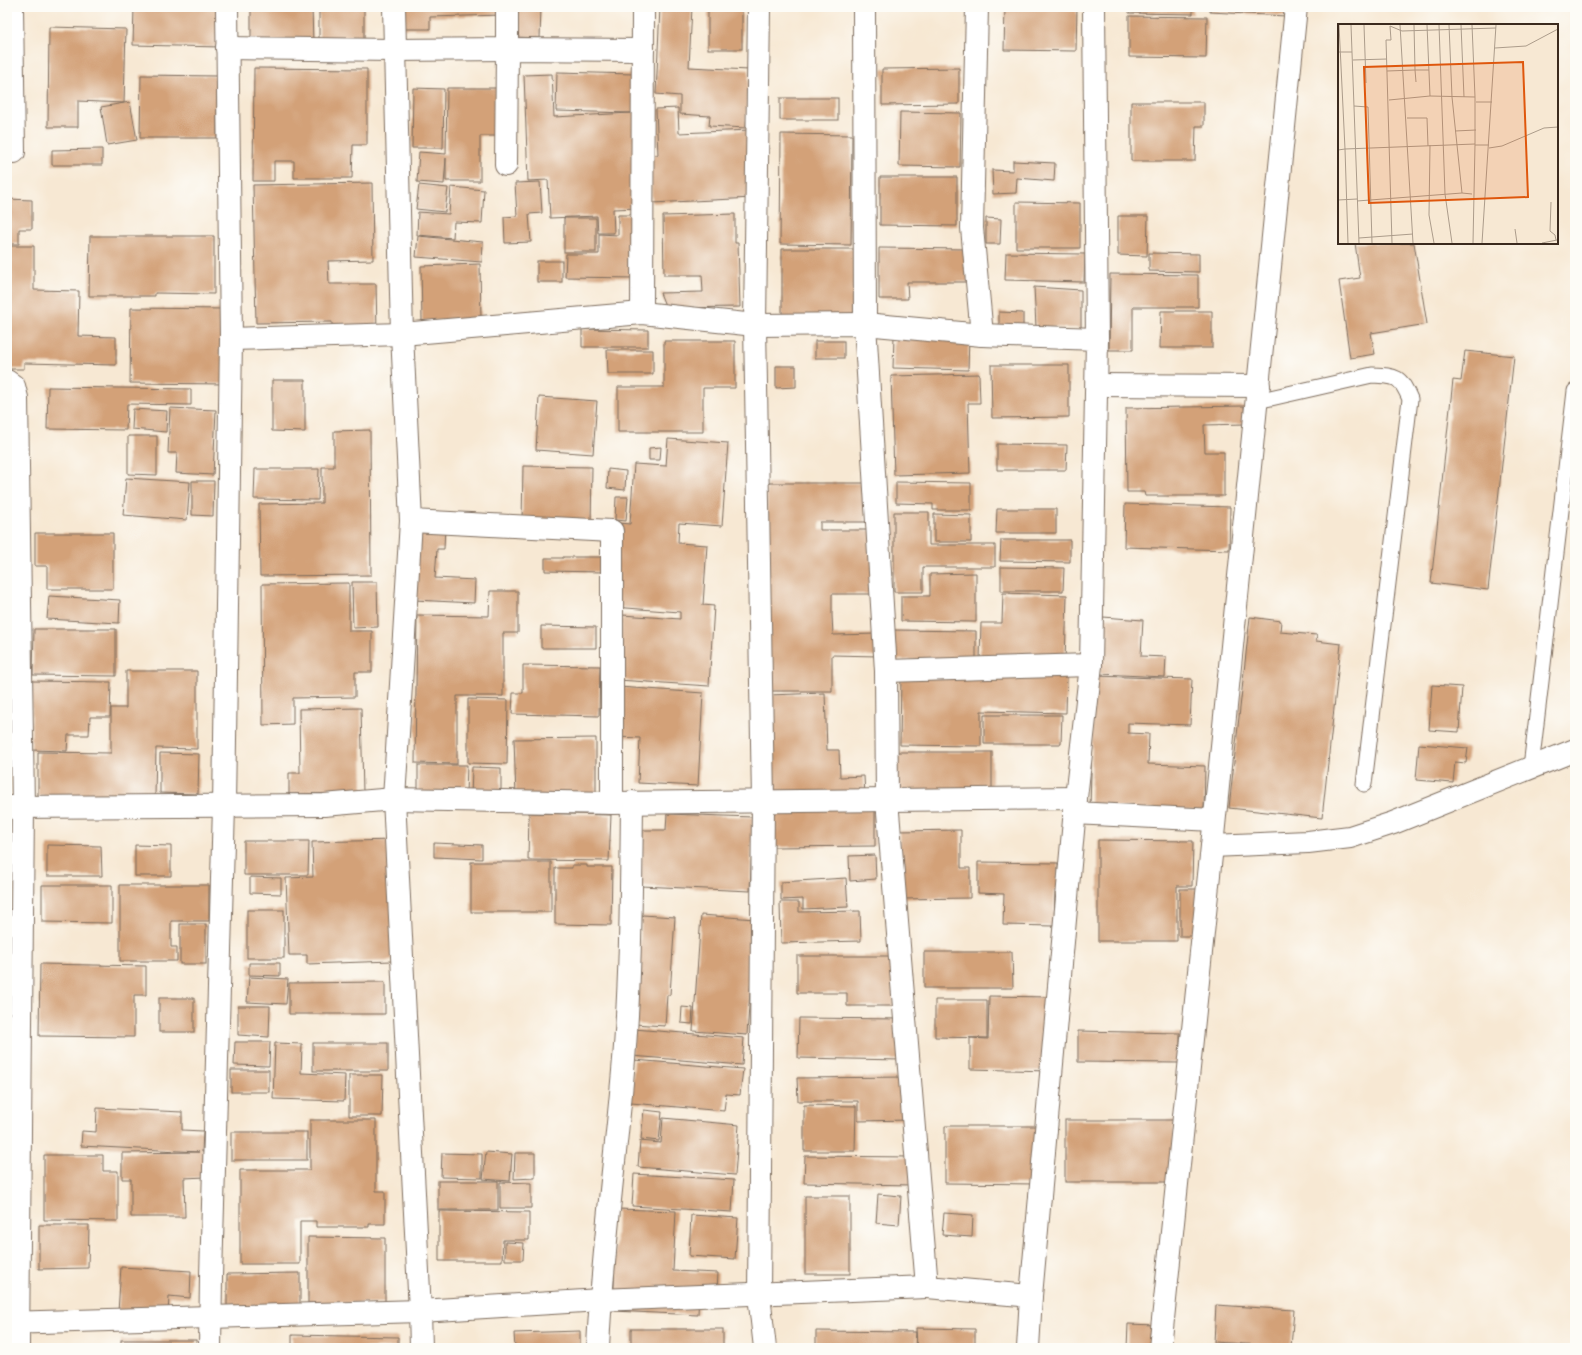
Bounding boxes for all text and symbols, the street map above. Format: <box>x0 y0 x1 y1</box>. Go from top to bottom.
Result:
inset map <box>1338 24 1558 244</box>

